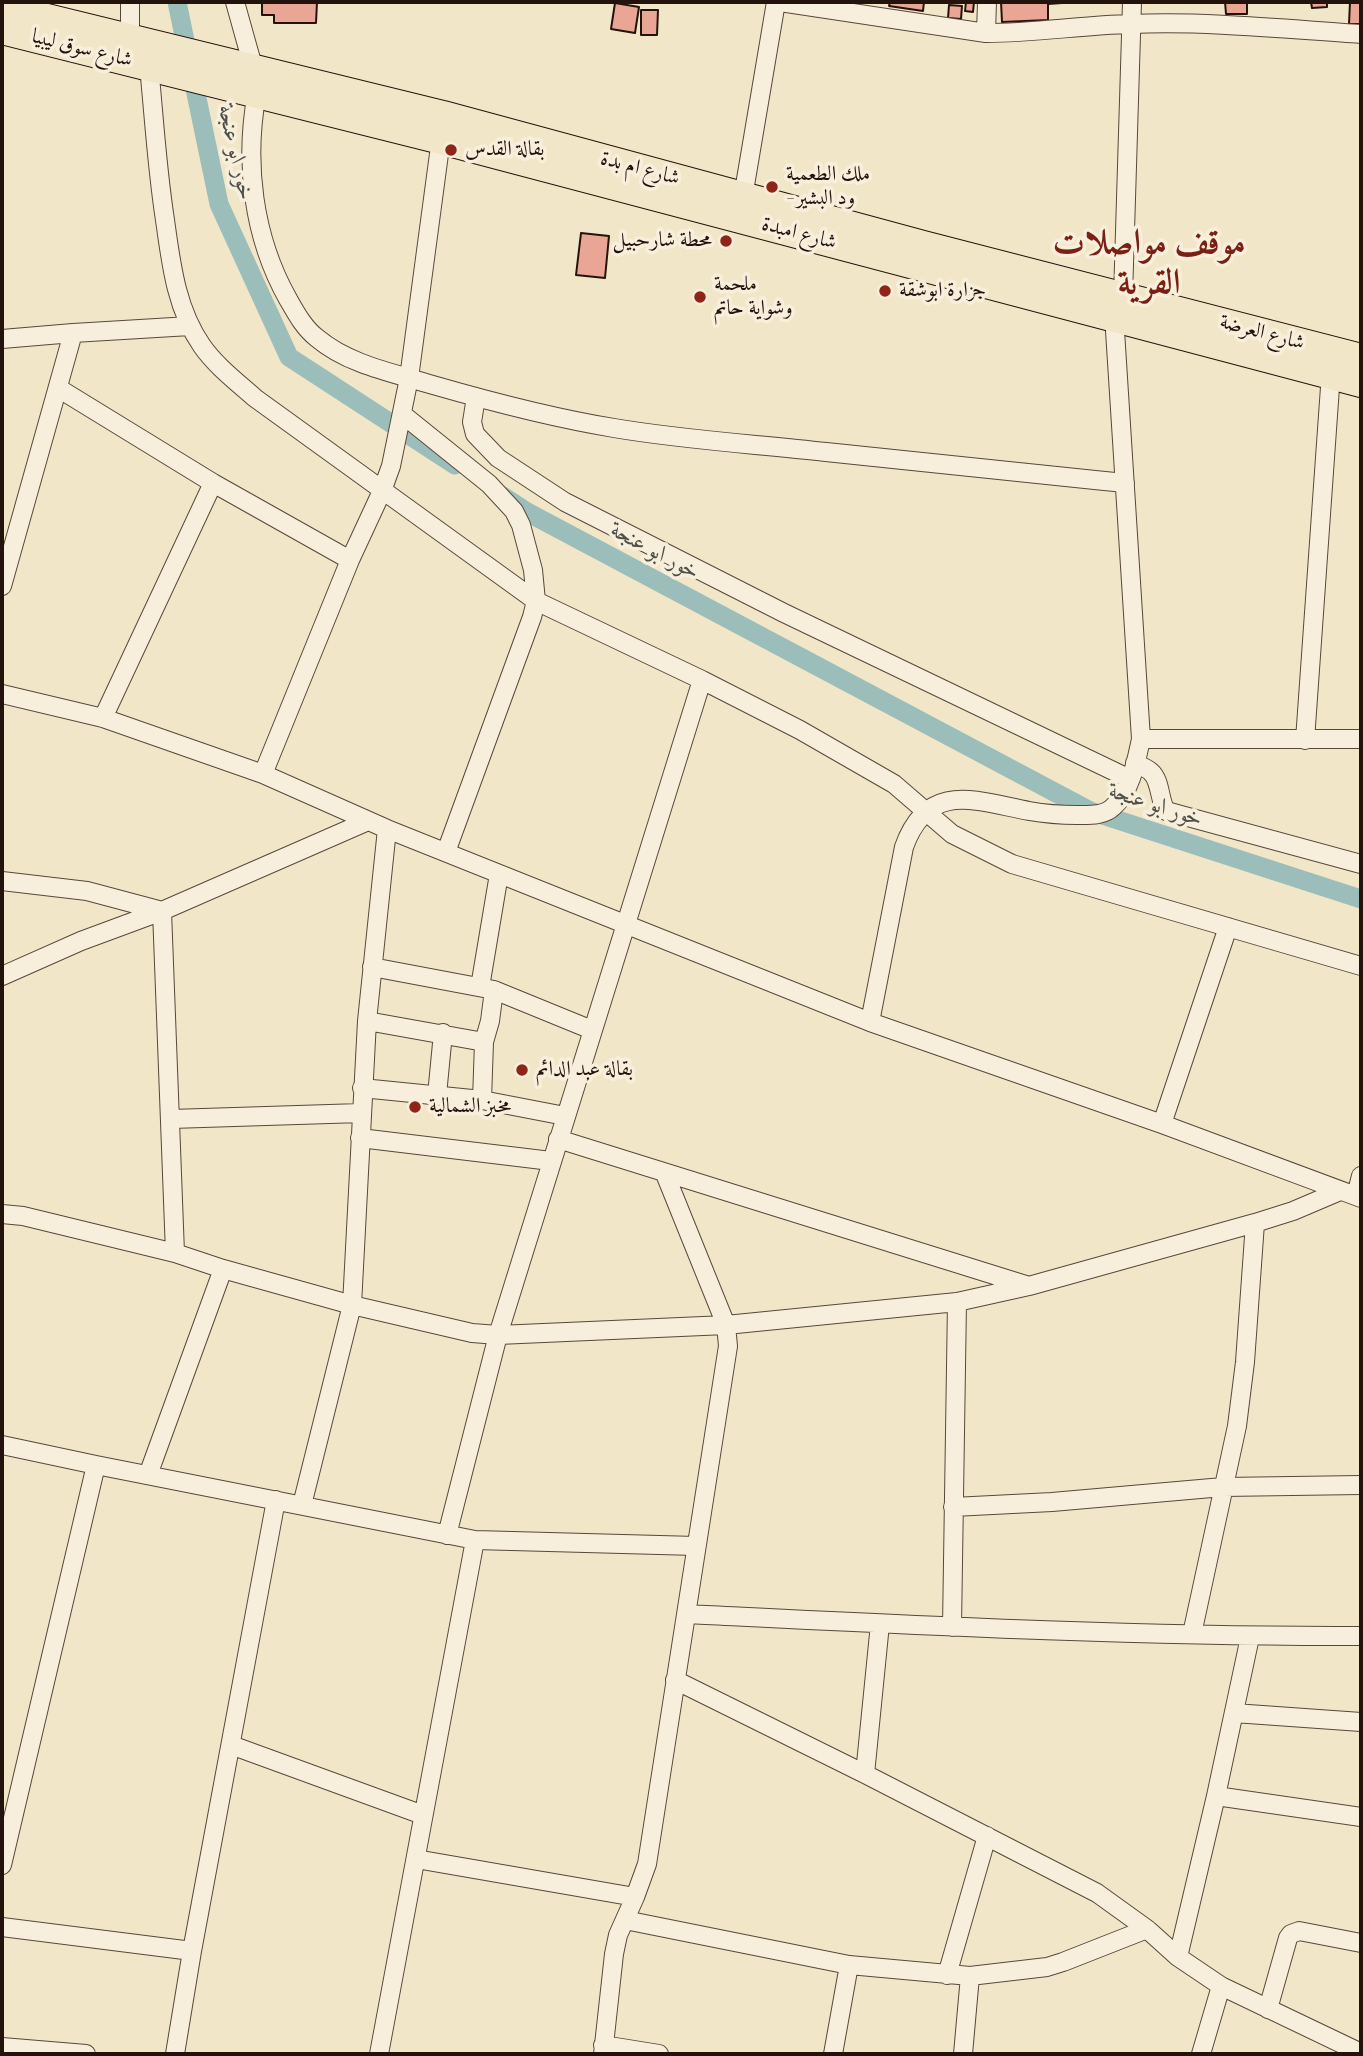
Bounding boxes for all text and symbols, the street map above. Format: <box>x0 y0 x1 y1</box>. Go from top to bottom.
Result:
street label: شارع سوق ليبيا <box>29 24 135 74</box>
water label: خور ابو عنجة <box>211 103 259 203</box>
place label: بقالة القدس <box>465 137 545 163</box>
marker: بقالة القدس <box>443 142 459 158</box>
street label: شارع ام بدة <box>598 146 682 192</box>
place label: ملك الطعمية - ود البشير <box>786 162 870 212</box>
marker: ملك الطعمية - ود البشير <box>764 179 780 195</box>
street label: شارع امبدة <box>759 212 839 256</box>
district label: موقف مواصلات القرية <box>1052 223 1246 305</box>
place label: محطة شارحبيل <box>613 228 712 254</box>
marker: محطة شارحبيل <box>718 233 734 249</box>
place label: ملحمة وشواية حاتم <box>714 272 793 322</box>
place label: جزارة ابوشقة <box>899 278 986 304</box>
marker: جزارة ابوشقة <box>877 283 893 299</box>
marker: ملحمة وشواية حاتم <box>692 289 708 305</box>
street label: شارع العرضة <box>1217 310 1307 356</box>
water label: خور ابو عنجة <box>606 517 704 587</box>
water label: خور ابو عنجة <box>1106 778 1206 834</box>
place label: بقالة عبد الدائم <box>536 1057 633 1083</box>
marker: بقالة عبد الدائم <box>514 1062 530 1078</box>
place label: مخبز الشمالية <box>429 1094 511 1120</box>
marker: مخبز الشمالية <box>407 1099 423 1115</box>

